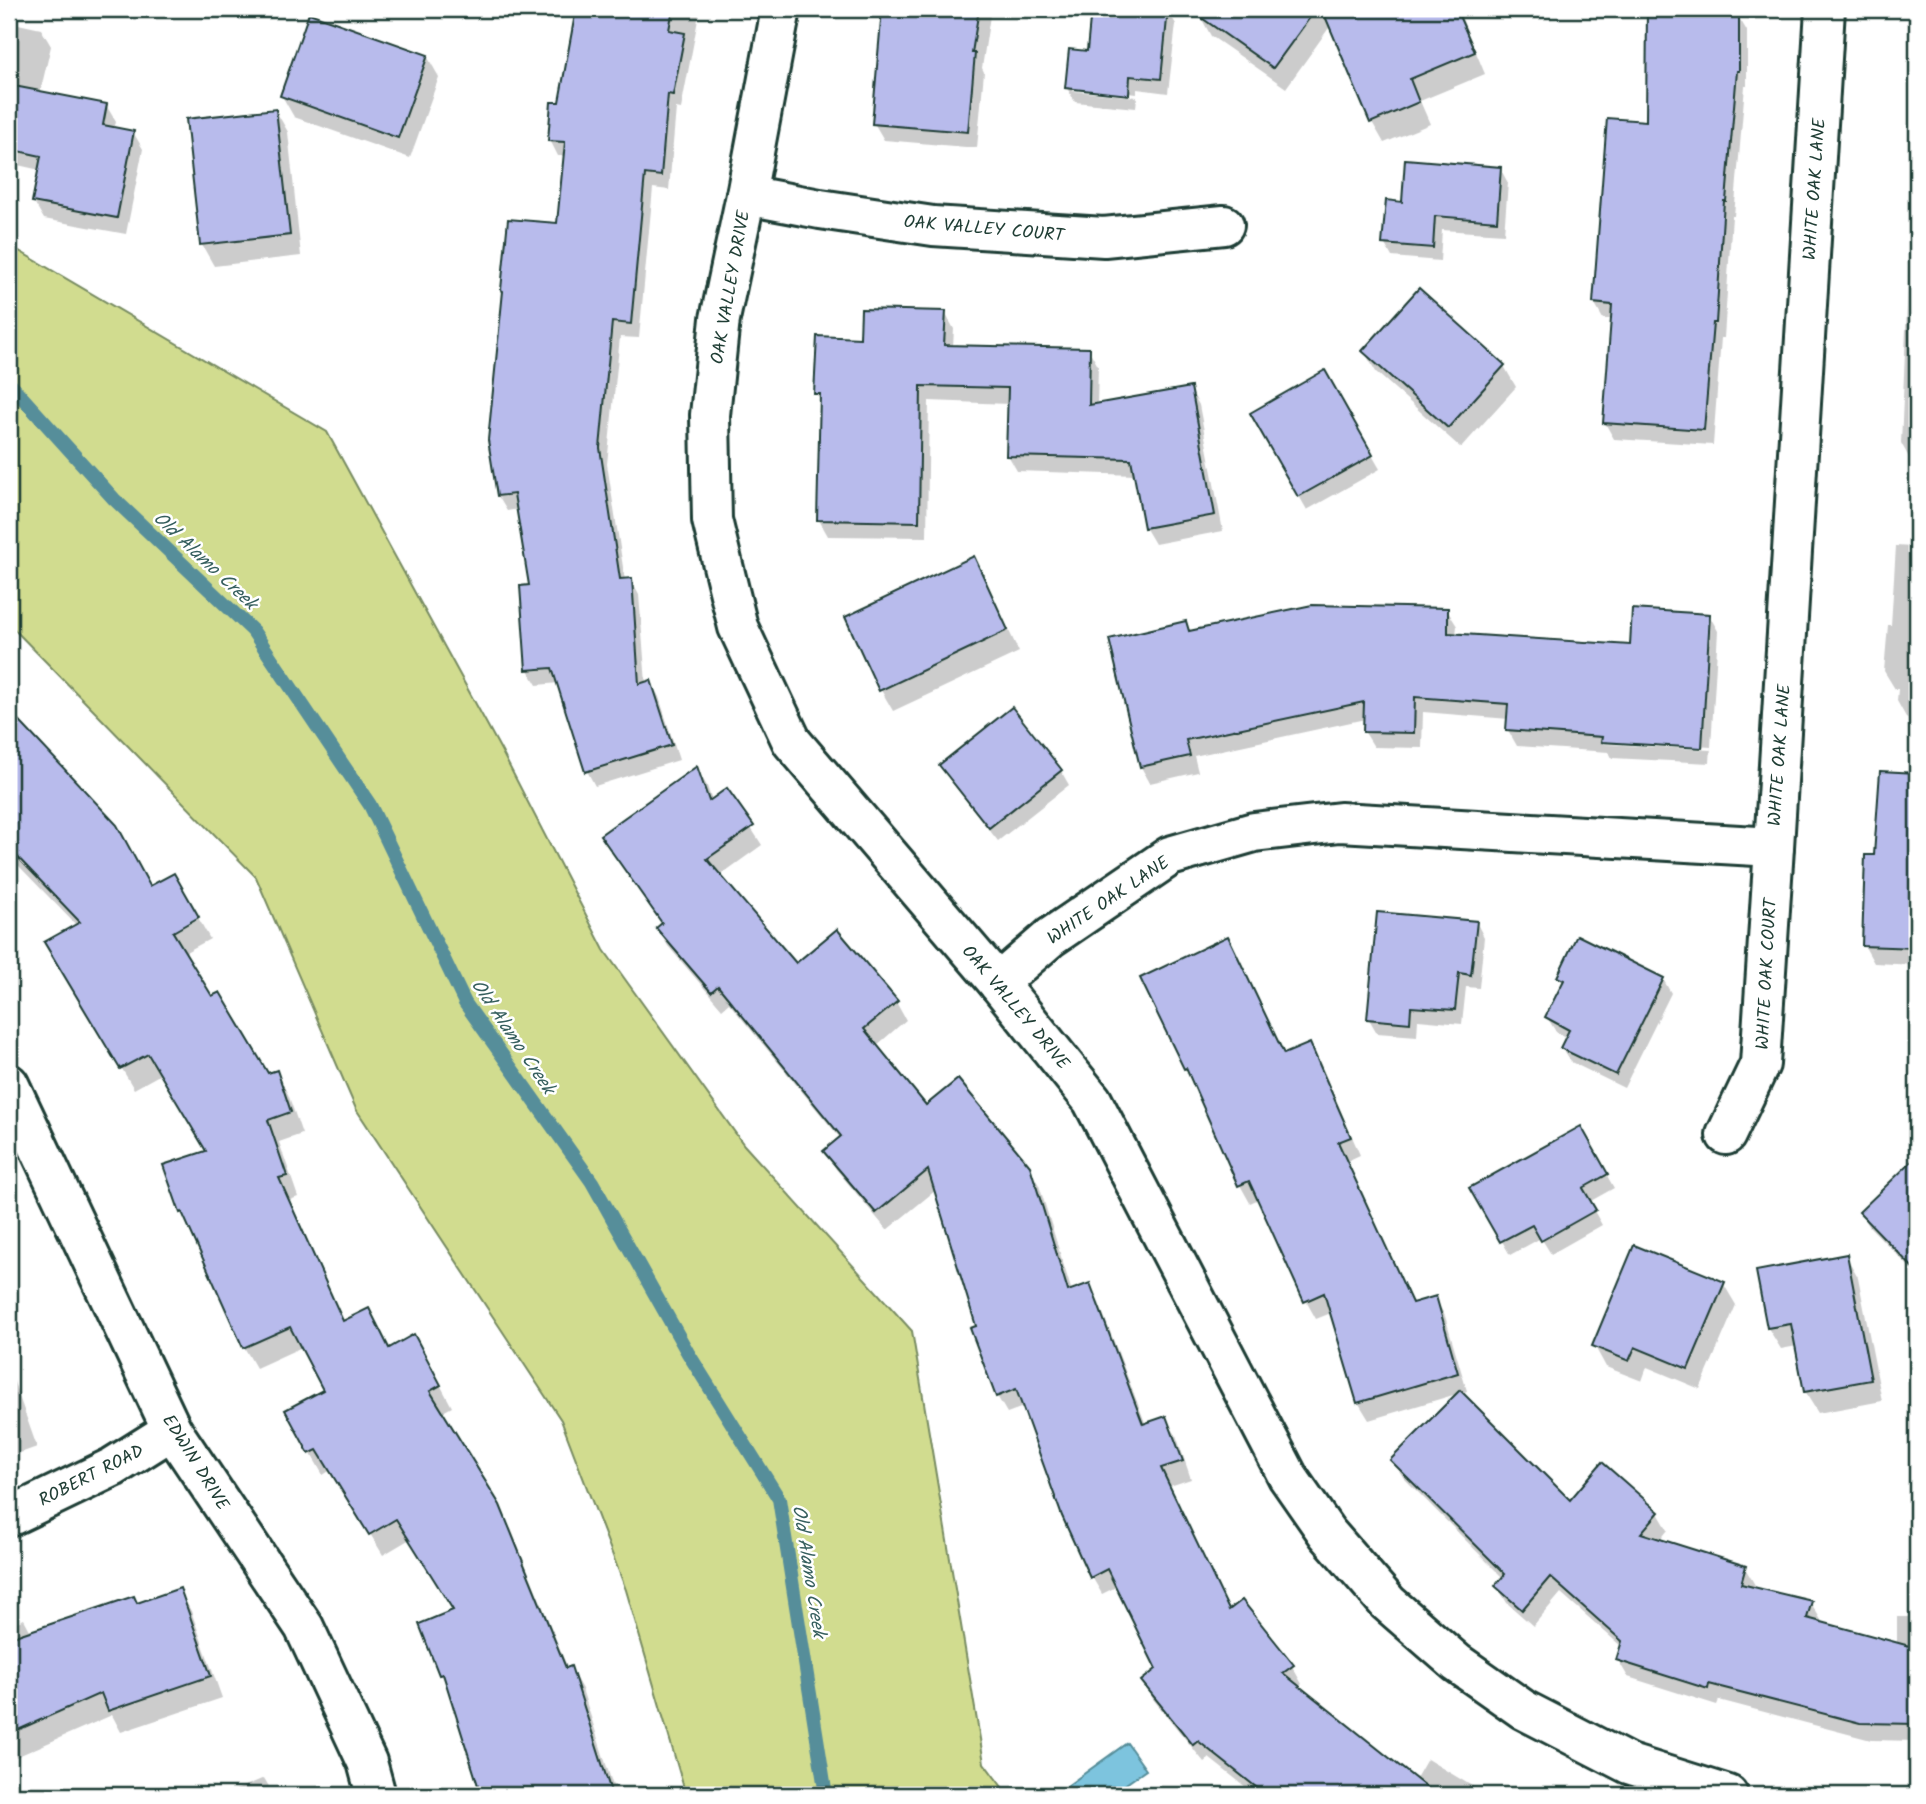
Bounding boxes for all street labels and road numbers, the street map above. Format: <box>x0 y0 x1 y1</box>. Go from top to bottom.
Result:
street label: WHITE OAK LANE <box>1796 117 1835 261</box>
street label: OAK VALLEY DRIVE <box>704 208 759 367</box>
street label: OAK VALLEY COURT <box>902 208 1067 251</box>
street label: WHITE OAK LANE <box>1761 683 1800 827</box>
street label: WHITE OAK LANE <box>1042 849 1176 953</box>
street label: WHITE OAK COURT <box>1749 896 1786 1051</box>
street label: OAK VALLEY DRIVE <box>954 939 1076 1077</box>
street label: EDWIN DRIVE <box>154 1409 236 1517</box>
street label: ROBERT ROAD <box>34 1437 150 1515</box>

